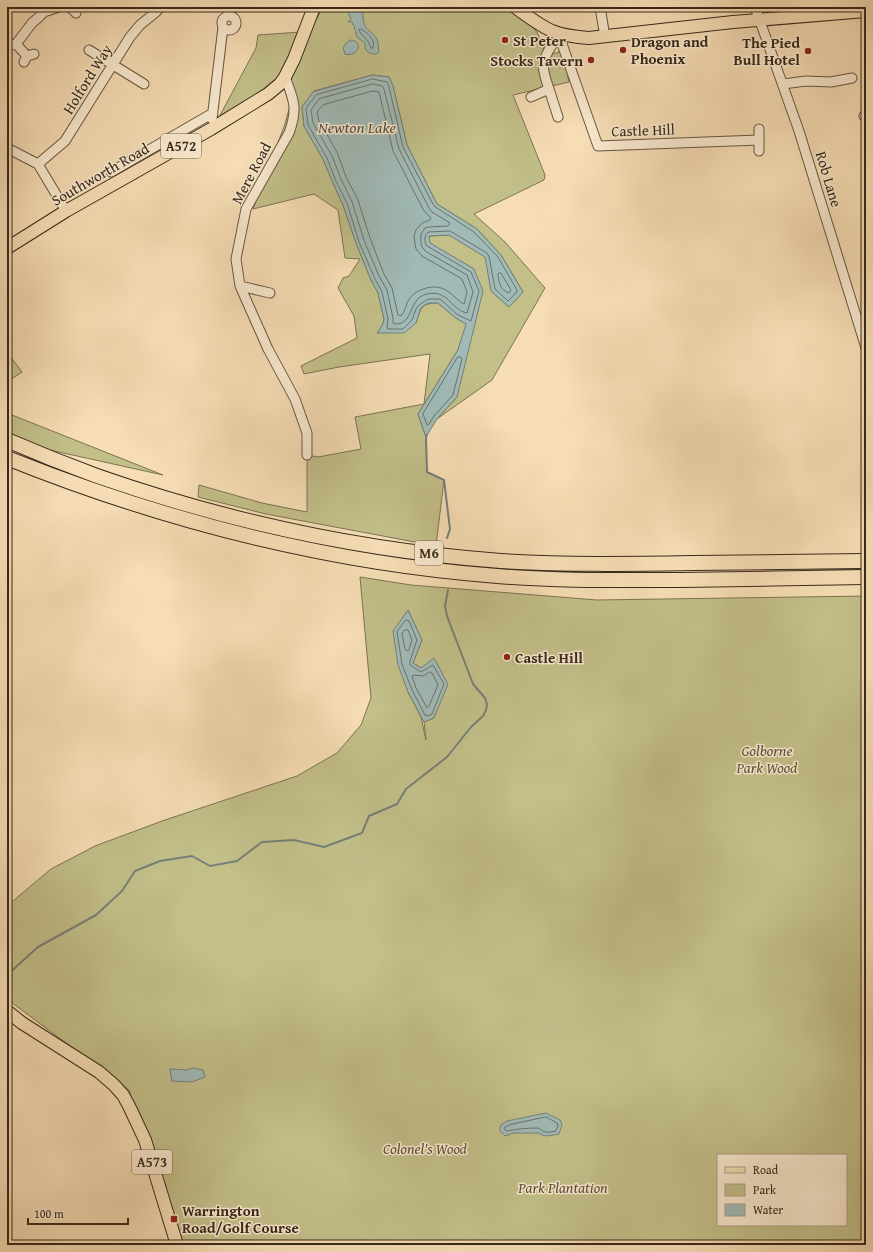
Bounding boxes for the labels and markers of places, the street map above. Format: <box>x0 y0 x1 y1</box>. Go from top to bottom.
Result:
place label: St Peter <box>513 30 566 51</box>
place label: Dragon and Phoenix <box>631 31 709 69</box>
place label: The Pied Bull Hotel <box>733 32 800 70</box>
marker: St Peter <box>500 35 510 45</box>
marker: Dragon and Phoenix <box>618 45 628 55</box>
marker: The Pied Bull Hotel <box>803 46 813 56</box>
place label: Stocks Tavern <box>490 50 583 71</box>
marker: Stocks Tavern <box>586 55 596 65</box>
place label: Castle Hill <box>515 647 583 668</box>
marker: Castle Hill <box>502 652 512 662</box>
place label: Warrington Road/Golf Course <box>182 1200 299 1238</box>
marker: Warrington Road/Golf Course <box>169 1214 179 1224</box>

